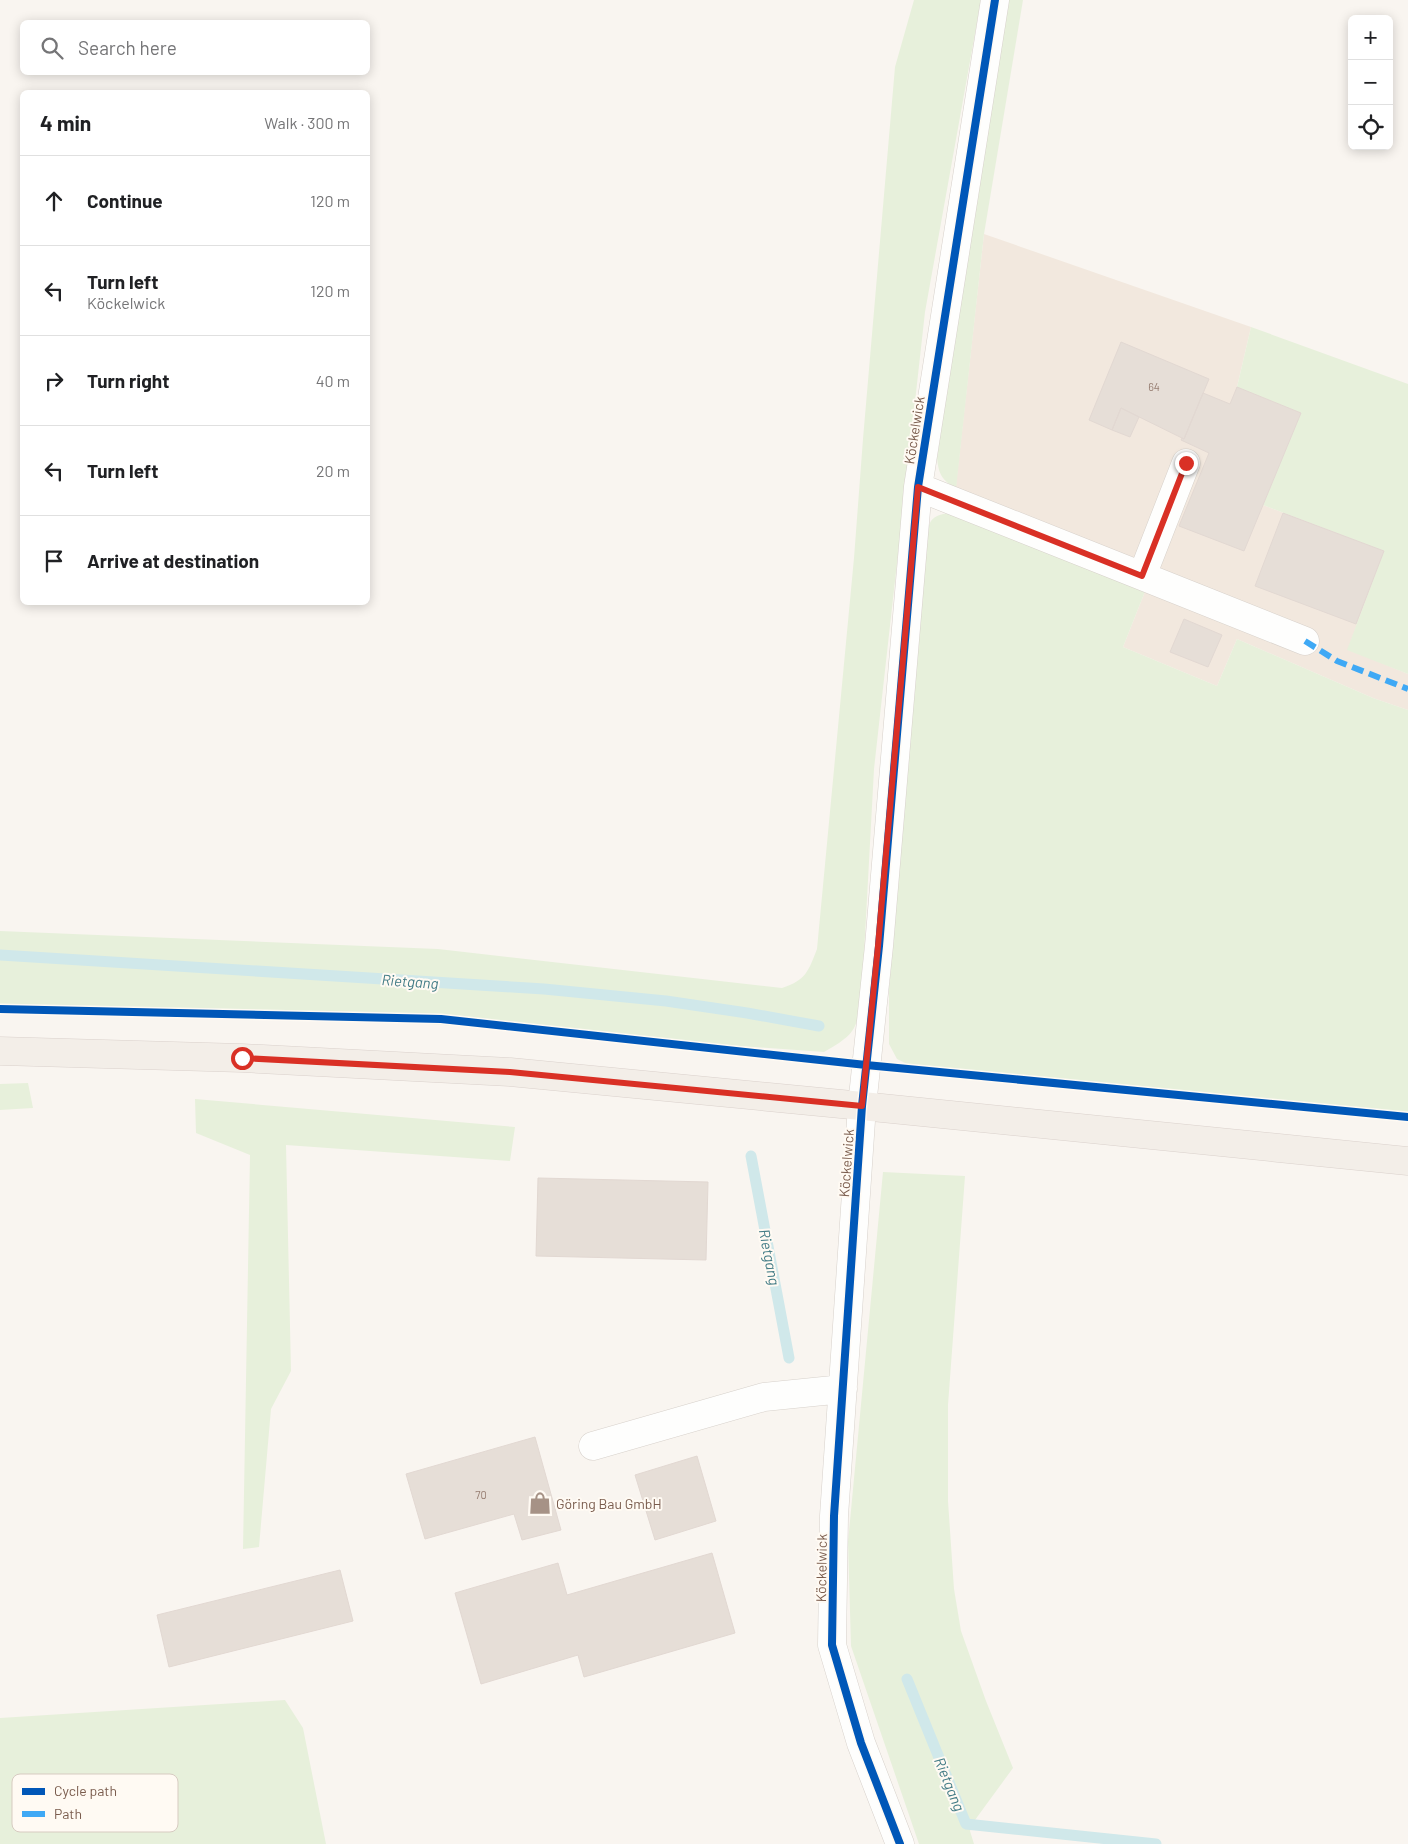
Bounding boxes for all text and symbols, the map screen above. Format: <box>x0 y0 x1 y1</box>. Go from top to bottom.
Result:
map controls <box>1348 15 1393 150</box>
button: + <box>1348 15 1393 60</box>
search box <box>20 20 370 75</box>
icon: search <box>38 34 66 62</box>
text: Search here <box>78 36 177 59</box>
button: − <box>1348 60 1393 105</box>
button: locate <box>1348 105 1393 150</box>
text: 4 min <box>40 110 91 135</box>
text: Walk · 300 m <box>264 113 350 132</box>
icon: ahead <box>40 187 68 215</box>
text: Continue <box>87 189 163 212</box>
text: 120 m <box>310 191 350 210</box>
text: Turn left <box>87 270 158 293</box>
icon: left <box>40 277 68 305</box>
text: 120 m <box>310 281 350 300</box>
text: Köckelwick <box>87 293 165 312</box>
icon: right <box>40 367 68 395</box>
text: Turn right <box>87 369 169 392</box>
text: 40 m <box>316 371 350 390</box>
house number: 64 <box>1148 380 1160 393</box>
street label: Köckelwick <box>900 395 928 465</box>
route end <box>1175 452 1198 475</box>
icon: left <box>40 457 68 485</box>
text: Turn left <box>87 459 158 482</box>
text: 20 m <box>316 461 350 480</box>
icon: arrive <box>40 547 68 575</box>
text: Arrive at destination <box>87 549 259 572</box>
water label: Rietgang <box>381 970 439 992</box>
route start <box>231 1047 254 1070</box>
street label: Köckelwick <box>835 1128 857 1198</box>
water label: Rietgang <box>756 1227 784 1287</box>
house number: 70 <box>475 1488 487 1501</box>
shop icon: Göring Bau GmbH <box>527 1490 553 1516</box>
place label: Göring Bau GmbH <box>556 1495 662 1512</box>
street label: Köckelwick <box>812 1534 830 1602</box>
water label: Rietgang <box>931 1754 969 1814</box>
legend <box>12 1774 178 1832</box>
text: Cycle path <box>54 1782 117 1799</box>
text: Path <box>54 1805 82 1822</box>

